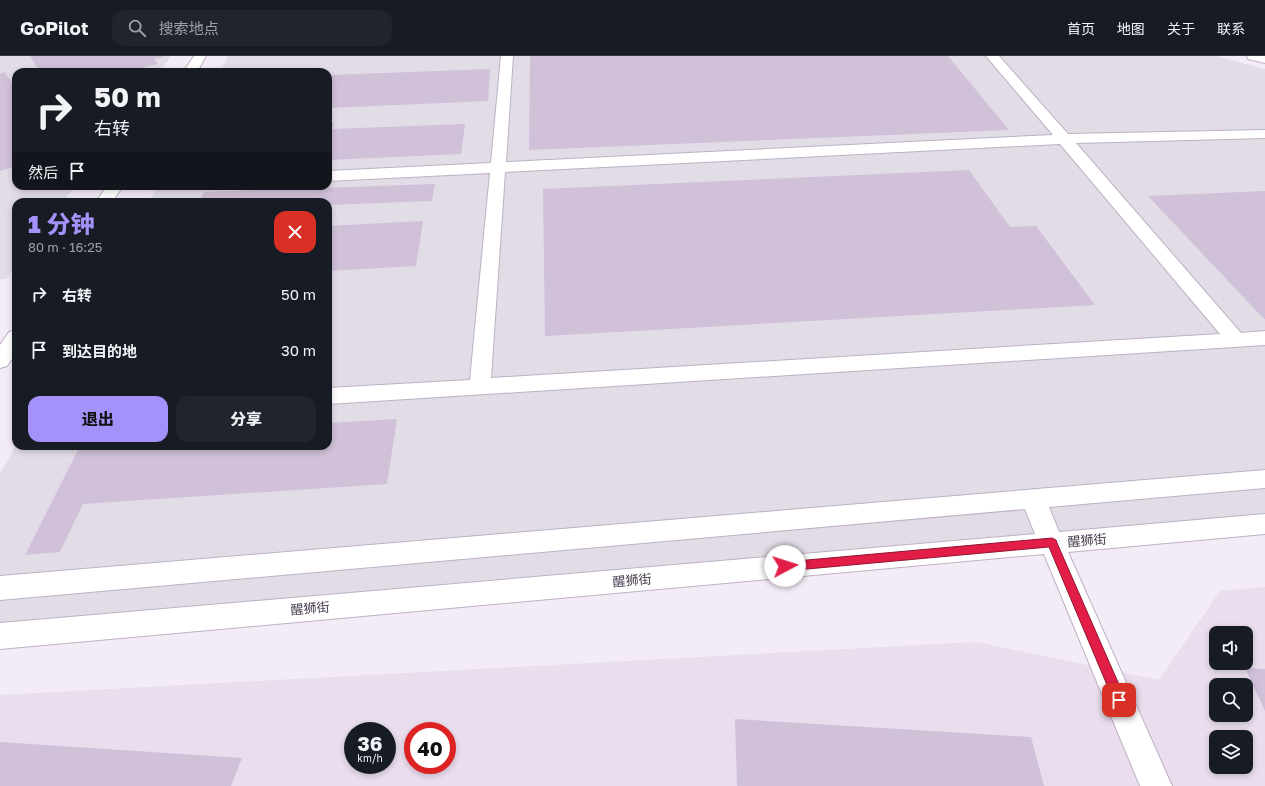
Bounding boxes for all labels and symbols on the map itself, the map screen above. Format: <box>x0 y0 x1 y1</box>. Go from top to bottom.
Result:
street label: 醒狮街 <box>1067 530 1107 550</box>
position arrow <box>764 545 806 587</box>
street label: 醒狮街 <box>612 570 652 590</box>
street label: 醒狮街 <box>290 598 330 618</box>
pin <box>1102 683 1136 717</box>
speed limit sign: 40 <box>404 722 456 774</box>

